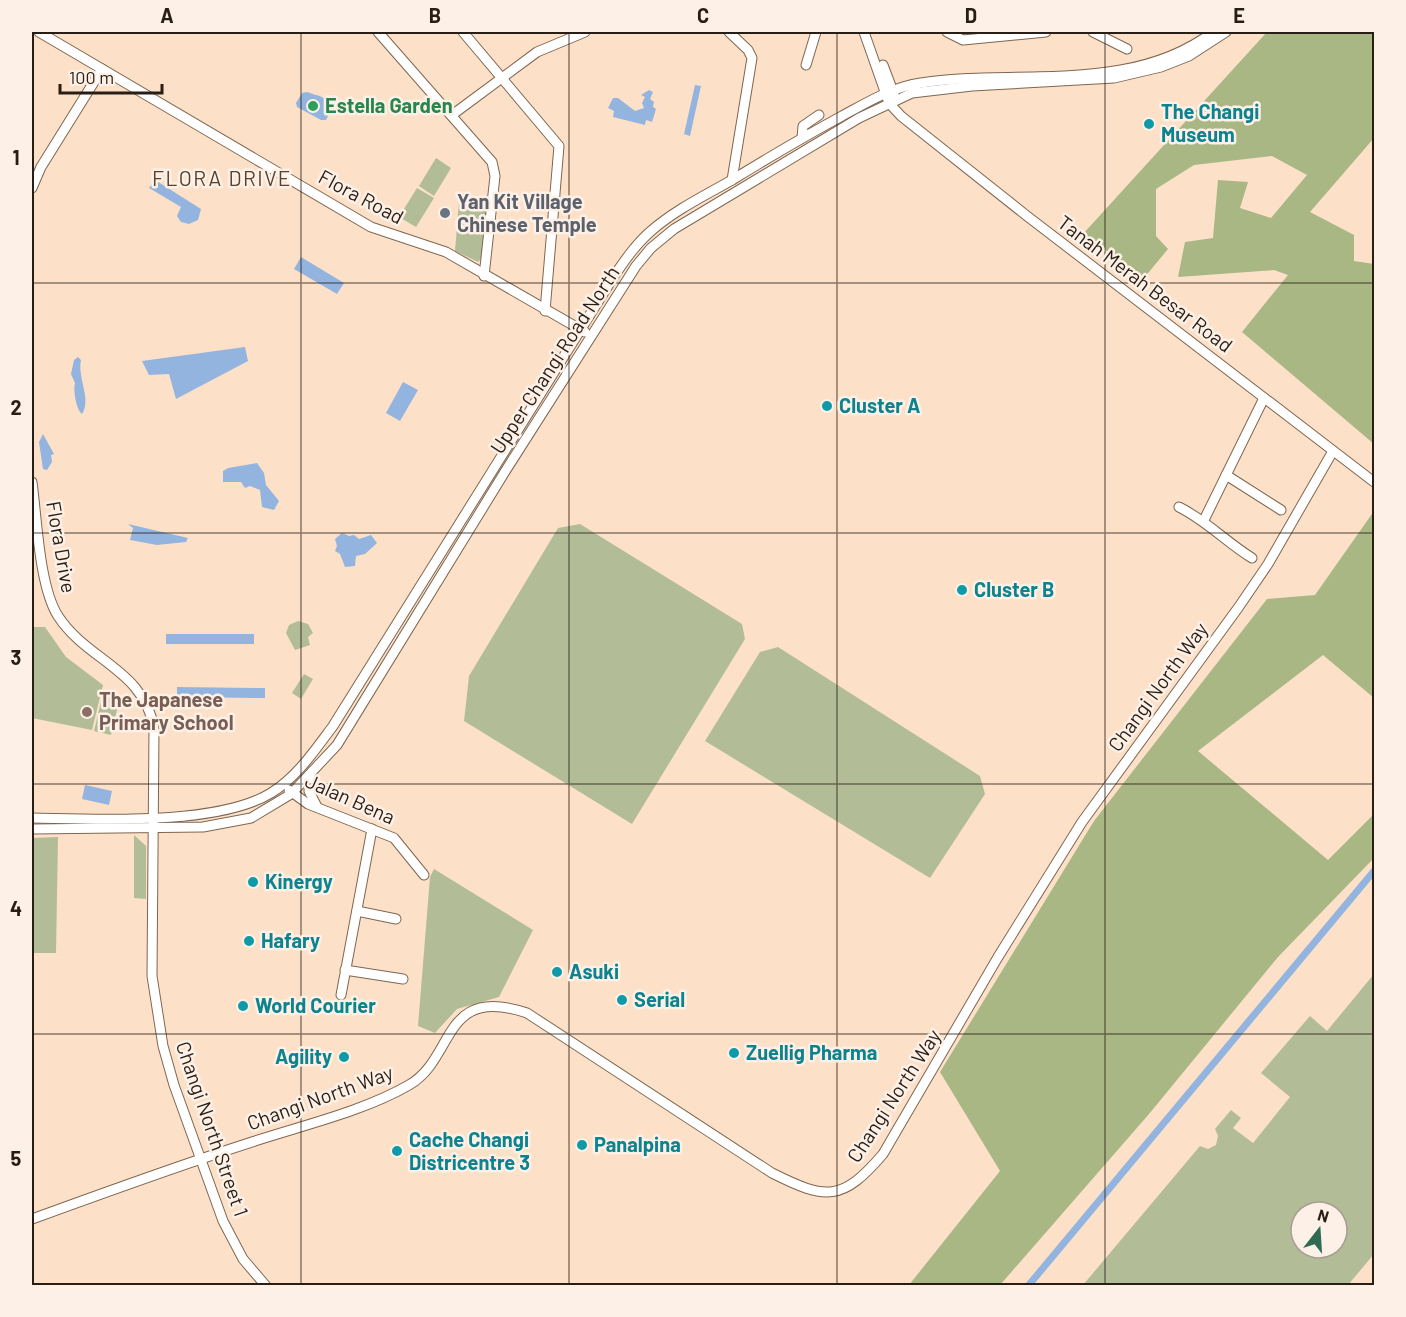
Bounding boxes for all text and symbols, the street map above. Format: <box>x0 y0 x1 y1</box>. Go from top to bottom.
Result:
text: A <box>160 3 174 27</box>
text: B <box>429 3 441 27</box>
text: C <box>697 3 709 27</box>
text: D <box>965 3 977 27</box>
text: E <box>1233 3 1245 27</box>
scale bar <box>60 57 162 95</box>
text: 100 m <box>69 66 114 88</box>
place label: Estella Garden <box>325 93 453 117</box>
marker: Estella Garden <box>306 99 320 113</box>
place label: The Changi Museum <box>1161 99 1259 146</box>
marker: The Changi Museum <box>1142 117 1156 131</box>
text: 1 <box>12 145 20 169</box>
street label: Flora Road <box>315 164 408 228</box>
district label: FLORA DRIVE <box>152 165 292 190</box>
place label: Yan Kit Village Chinese Temple <box>457 189 597 236</box>
marker: Yan Kit Village Chinese Temple <box>438 206 452 220</box>
street label: Tanah Merah Besar Road <box>1053 210 1238 357</box>
street label: Upper Changi Road North <box>485 261 624 458</box>
place label: Cluster A <box>839 393 920 417</box>
text: 2 <box>10 395 22 419</box>
marker: Cluster A <box>820 399 834 413</box>
street label: Flora Drive <box>42 499 82 595</box>
place label: Cluster B <box>974 577 1054 601</box>
marker: Cluster B <box>955 583 969 597</box>
street label: Changi North Way <box>1102 617 1212 756</box>
text: 3 <box>11 645 21 669</box>
place label: The Japanese Primary School <box>99 687 234 734</box>
marker: The Japanese Primary School <box>80 705 94 719</box>
street label: Jalan Bena <box>302 768 399 828</box>
place label: Kinergy <box>265 869 333 893</box>
marker: Kinergy <box>246 875 260 889</box>
text: 4 <box>10 896 22 920</box>
place label: Hafary <box>261 928 320 952</box>
marker: Hafary <box>242 934 256 948</box>
place label: Asuki <box>569 959 619 983</box>
marker: Asuki <box>550 965 564 979</box>
place label: Serial <box>634 987 685 1011</box>
place label: World Courier <box>255 993 376 1017</box>
marker: Serial <box>615 993 629 1007</box>
marker: World Courier <box>236 999 250 1013</box>
street label: Changi North Way <box>841 1024 945 1166</box>
street label: Changi North Street 1 <box>172 1038 254 1219</box>
place label: Zuellig Pharma <box>746 1040 877 1064</box>
place label: Agility <box>275 1044 332 1068</box>
marker: Zuellig Pharma <box>727 1046 741 1060</box>
marker: Agility <box>337 1050 351 1064</box>
street label: Changi North Way <box>243 1060 396 1135</box>
place label: Cache Changi Districentre 3 <box>409 1127 530 1174</box>
place label: Panalpina <box>594 1132 681 1156</box>
marker: Panalpina <box>575 1138 589 1152</box>
marker: Cache Changi Districentre 3 <box>390 1144 404 1158</box>
text: 5 <box>11 1146 22 1170</box>
north arrow <box>1289 1200 1349 1260</box>
text: N <box>1316 1205 1331 1226</box>

